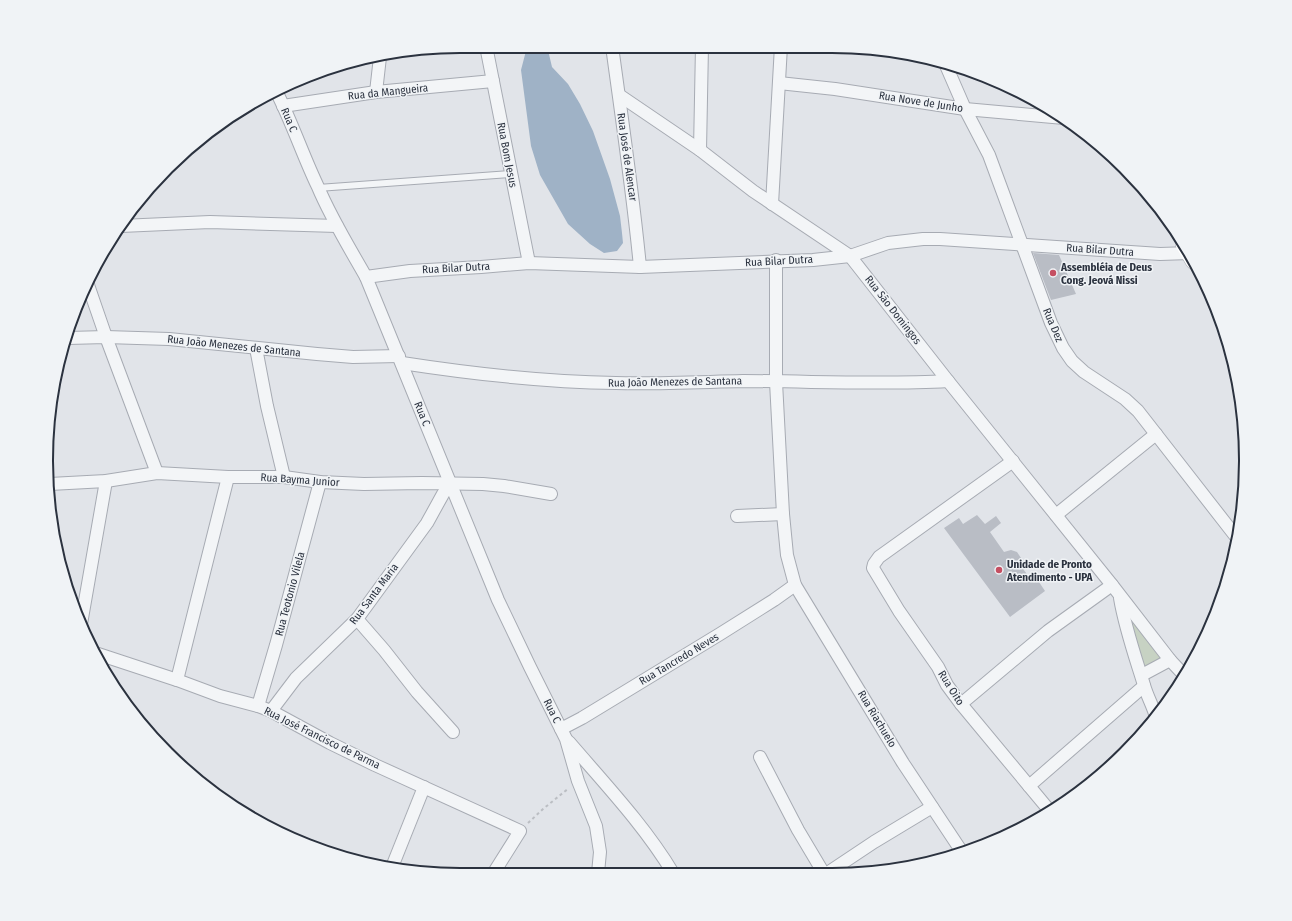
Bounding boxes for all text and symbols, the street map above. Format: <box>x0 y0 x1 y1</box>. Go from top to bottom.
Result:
street label: Rua da Mangueira <box>347 81 429 103</box>
street label: Rua Nove de Junho <box>878 89 964 115</box>
street label: Rua C <box>278 106 300 135</box>
street label: Rua José de Alencar <box>614 112 640 202</box>
street label: Rua Bom Jesus <box>494 121 520 189</box>
street label: Rua Bilar Dutra <box>1066 241 1134 259</box>
street label: Rua Bilar Dutra <box>745 253 813 269</box>
street label: Rua Bilar Dutra <box>422 260 490 276</box>
place label: Assembléia de Deus Cong. Jeová Nissi <box>1060 261 1152 287</box>
marker: Assembléia de Deus Cong. Jeová Nissi <box>1048 268 1058 278</box>
street label: Rua São Domingos <box>862 273 924 347</box>
street label: Rua Dez <box>1040 306 1066 345</box>
street label: Rua João Menezes de Santana <box>167 333 301 359</box>
street label: Rua João Menezes de Santana <box>608 374 742 390</box>
street label: Rua C <box>411 400 433 429</box>
street label: Rua Bayma Junior <box>260 471 340 489</box>
street label: Rua Teotonio Vilela <box>273 551 307 637</box>
place label: Unidade de Pronto Atendimento - UPA <box>1006 558 1094 584</box>
street label: Rua Santa Maria <box>347 561 401 627</box>
marker: Unidade de Pronto Atendimento - UPA <box>994 565 1004 575</box>
street label: Rua Tancredo Neves <box>637 630 721 688</box>
street label: Rua Oito <box>935 668 967 708</box>
street label: Rua Riachuelo <box>855 688 899 750</box>
street label: Rua C <box>540 697 564 726</box>
street label: Rua José Francisco de Parma <box>262 704 382 772</box>

